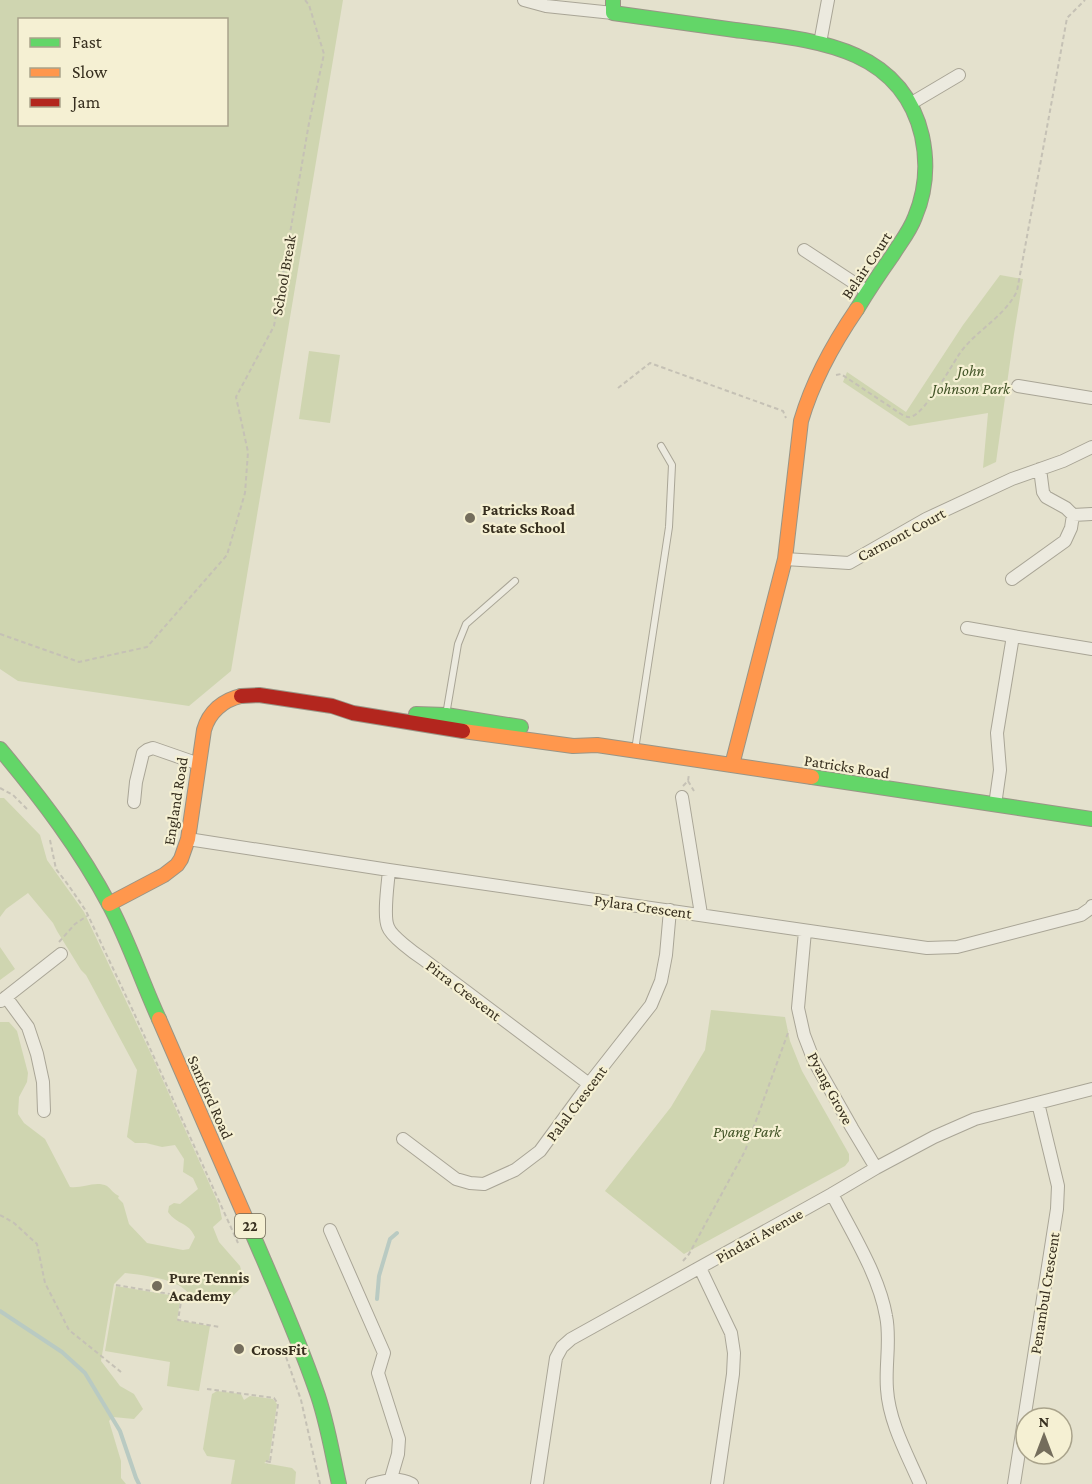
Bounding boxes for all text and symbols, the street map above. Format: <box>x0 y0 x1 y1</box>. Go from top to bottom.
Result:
legend <box>18 18 228 126</box>
text: Fast <box>72 32 103 52</box>
text: Slow <box>72 62 108 82</box>
text: Jam <box>70 92 101 112</box>
street label: Belair Court <box>838 228 895 302</box>
street label: School Break <box>268 233 299 317</box>
park label: John Johnson Park <box>929 362 1011 398</box>
place label: Patricks Road State School <box>482 501 575 536</box>
street label: Carmont Court <box>854 504 949 565</box>
marker: Patricks Road State School <box>463 511 477 525</box>
street label: Patricks Road <box>803 751 891 782</box>
street label: England Road <box>160 755 192 847</box>
street label: Pylara Crescent <box>593 891 694 923</box>
street label: Pirra Crescent <box>423 957 505 1024</box>
street label: Pyang Grove <box>803 1049 857 1128</box>
street label: Samford Road <box>185 1053 237 1142</box>
street label: Palal Crescent <box>543 1062 611 1144</box>
park label: Pyang Park <box>713 1123 782 1141</box>
street label: Pindari Avenue <box>713 1205 806 1266</box>
road number: 22 <box>235 1214 265 1238</box>
street label: Penambul Crescent <box>1026 1230 1063 1355</box>
place label: Pure Tennis Academy <box>168 1269 250 1304</box>
marker: Pure Tennis Academy <box>150 1279 164 1293</box>
place label: CrossFit <box>251 1341 307 1358</box>
marker: CrossFit <box>232 1342 246 1356</box>
north arrow <box>1014 1406 1074 1466</box>
text: N <box>1039 1413 1050 1430</box>

